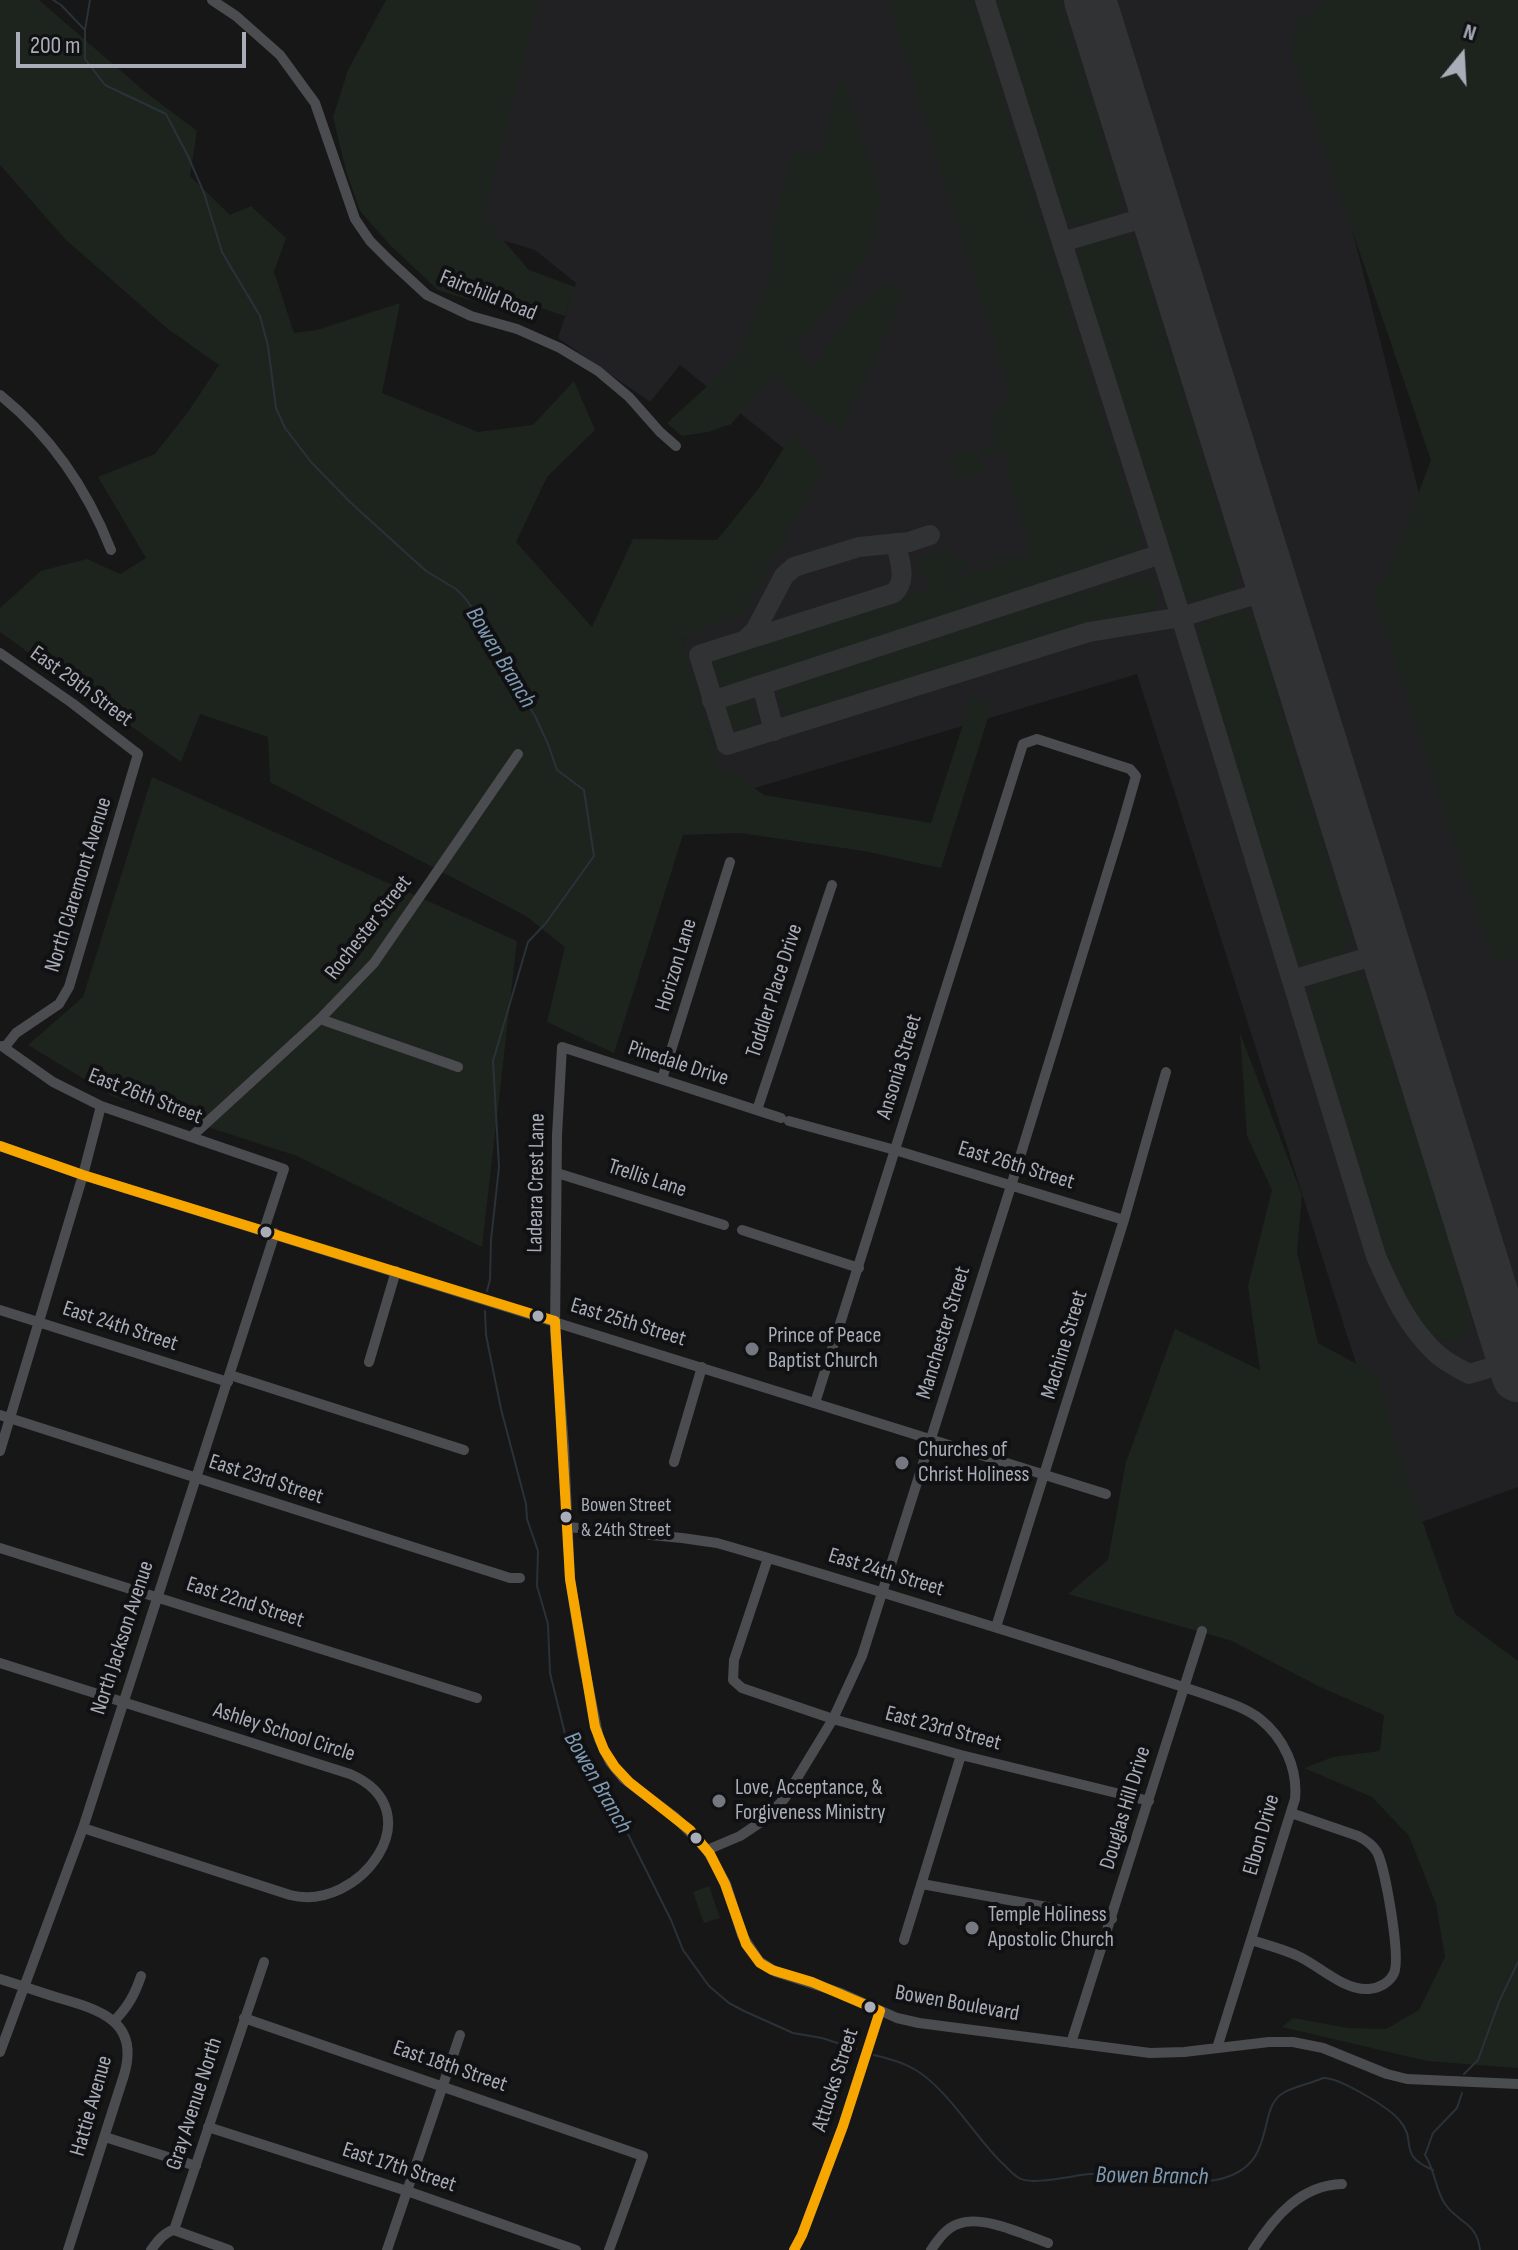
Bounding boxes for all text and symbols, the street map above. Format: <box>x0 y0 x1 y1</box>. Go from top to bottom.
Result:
scale bar <box>20 16 250 66</box>
north arrow <box>1422 16 1502 96</box>
text: N <box>1460 18 1479 47</box>
text: 200 m <box>30 31 81 60</box>
street label: Fairchild Road <box>436 265 540 327</box>
water label: Bowen Branch <box>459 602 541 714</box>
street label: East 29th Street <box>25 641 137 733</box>
street label: North Claremont Avenue <box>40 794 118 976</box>
street label: Rochester Street <box>320 870 418 986</box>
street label: Horizon Lane <box>650 916 704 1014</box>
street label: Toddler Place Drive <box>741 921 809 1061</box>
street label: Ansonia Street <box>872 1011 928 1123</box>
street label: Pinedale Drive <box>624 1035 732 1093</box>
street label: East 26th Street <box>84 1063 206 1131</box>
street label: Ladeara Crest Lane <box>523 1113 551 1253</box>
street label: East 26th Street <box>955 1136 1077 1196</box>
street label: Trellis Lane <box>604 1154 690 1204</box>
unlabelled marker <box>258 1224 274 1240</box>
street label: Manchester Street <box>911 1263 977 1403</box>
street label: Machine Street <box>1036 1288 1094 1402</box>
street label: East 25th Street <box>567 1293 689 1353</box>
street label: East 24th Street <box>59 1296 181 1358</box>
unlabelled marker <box>530 1308 546 1324</box>
place label: Prince of Peace Baptist Church <box>768 1323 881 1374</box>
marker: Prince of Peace Baptist Church <box>743 1340 761 1358</box>
place label: Churches of Christ Holiness <box>918 1437 1029 1488</box>
street label: East 23rd Street <box>205 1449 327 1511</box>
marker: Churches of Christ Holiness <box>893 1454 911 1472</box>
place label: Bowen Street & 24th Street <box>581 1494 671 1541</box>
marker: Bowen Street & 24th Street <box>558 1509 574 1525</box>
street label: East 24th Street <box>825 1543 947 1603</box>
street label: North Jackson Avenue <box>86 1558 160 1718</box>
street label: East 22nd Street <box>183 1572 307 1634</box>
street label: Ashley School Circle <box>210 1698 358 1768</box>
street label: East 23rd Street <box>882 1701 1004 1757</box>
water label: Bowen Branch <box>556 1727 638 1839</box>
street label: Douglas Hill Drive <box>1095 1743 1157 1873</box>
place label: Love, Acceptance, & Forgiveness Ministry <box>735 1775 886 1826</box>
marker: Love, Acceptance, & Forgiveness Ministry <box>710 1792 728 1810</box>
street label: Elbon Drive <box>1238 1792 1286 1878</box>
unlabelled marker <box>688 1830 704 1846</box>
place label: Temple Holiness Apostolic Church <box>988 1902 1114 1954</box>
marker: Temple Holiness Apostolic Church <box>963 1919 981 1937</box>
street label: Bowen Boulevard <box>893 1980 1021 2028</box>
unlabelled marker <box>862 1999 878 2015</box>
street label: Attucks Street <box>807 2025 865 2135</box>
street label: Gray Avenue North <box>161 2034 229 2174</box>
street label: East 18th Street <box>390 2035 510 2099</box>
street label: Hattie Avenue <box>65 2053 119 2159</box>
street label: East 17th Street <box>339 2137 459 2199</box>
water label: Bowen Branch <box>1095 2162 1209 2192</box>

